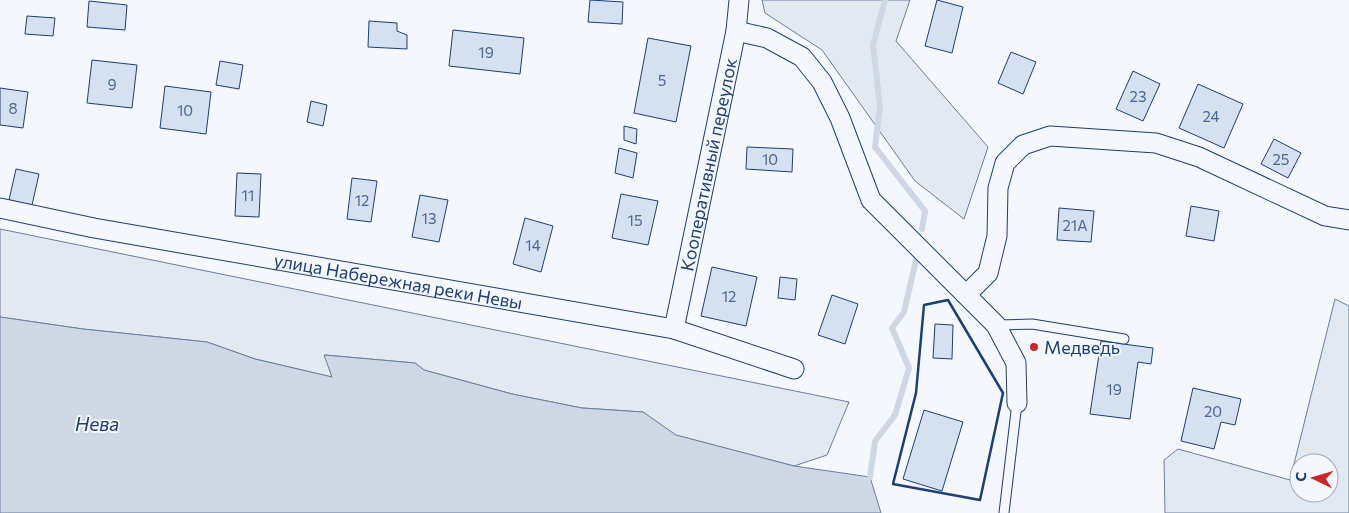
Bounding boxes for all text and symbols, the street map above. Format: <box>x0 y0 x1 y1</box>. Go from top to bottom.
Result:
house number: 19 <box>478 43 494 61</box>
street label: Кооперативный переулок <box>675 56 741 273</box>
house number: 5 <box>658 71 666 89</box>
house number: 9 <box>107 75 117 93</box>
house number: 23 <box>1130 87 1146 105</box>
house number: 8 <box>8 99 18 117</box>
house number: 10 <box>177 101 193 119</box>
house number: 24 <box>1202 107 1220 125</box>
house number: 10 <box>762 150 778 168</box>
house number: 25 <box>1273 150 1289 168</box>
house number: 11 <box>242 186 254 204</box>
house number: 12 <box>355 191 369 209</box>
house number: 13 <box>422 209 436 227</box>
house number: 15 <box>627 211 643 229</box>
house number: 21А <box>1062 216 1088 234</box>
house number: 14 <box>525 236 541 254</box>
street label: улица Набережная реки Невы <box>272 249 524 313</box>
house number: 12 <box>722 287 736 305</box>
place label: Медведь <box>1044 336 1120 358</box>
marker: Медведь <box>1028 341 1040 353</box>
house number: 19 <box>1106 380 1122 398</box>
house number: 20 <box>1204 402 1222 420</box>
water label: Нева <box>75 412 119 435</box>
north arrow <box>1289 453 1339 503</box>
text: С <box>1292 471 1309 482</box>

